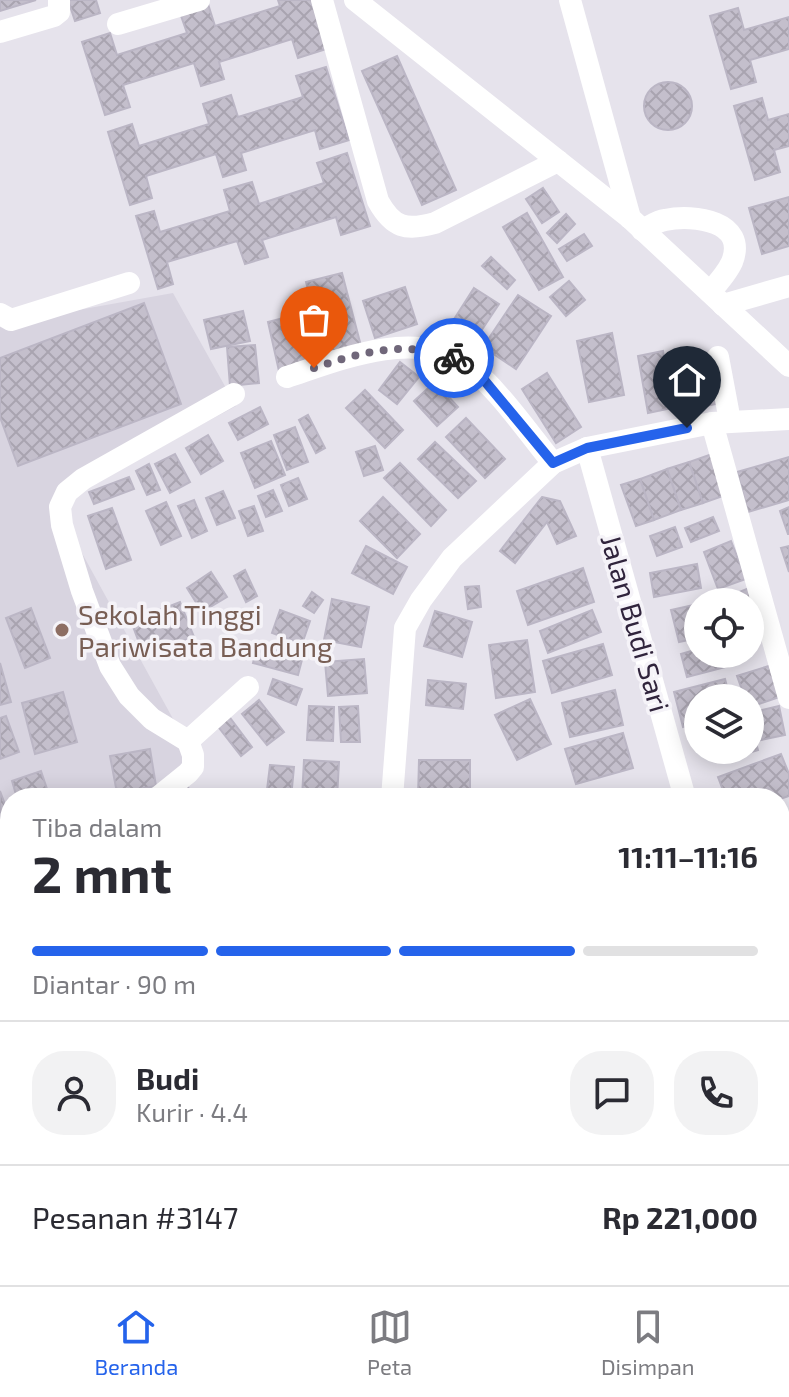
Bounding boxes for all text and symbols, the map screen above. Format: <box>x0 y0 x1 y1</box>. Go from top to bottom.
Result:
pin <box>280 286 348 368</box>
icon: bag <box>292 298 336 342</box>
courier <box>414 318 494 398</box>
icon: bike <box>432 336 476 380</box>
pin <box>653 346 721 428</box>
icon: home <box>665 358 709 402</box>
street label: Jalan Budi Sari <box>594 530 678 716</box>
map controls <box>684 588 764 764</box>
button: locate <box>684 588 764 668</box>
place label: Sekolah Tinggi Pariwisata Bandung <box>78 597 333 663</box>
marker: Sekolah Tinggi Pariwisata Bandung <box>53 621 71 639</box>
button: layers <box>684 684 764 764</box>
text: Tiba dalam <box>32 811 162 842</box>
text: 11:11–11:16 <box>618 838 758 874</box>
text: 2 mnt <box>32 841 172 903</box>
text: Diantar · 90 m <box>32 968 196 999</box>
button: person <box>32 1051 116 1135</box>
button: chat <box>570 1051 654 1135</box>
button: phone <box>674 1051 758 1135</box>
text: Budi <box>136 1060 199 1096</box>
text: Kurir · 4.4 <box>136 1096 248 1127</box>
text: Pesanan #3147 <box>32 1199 238 1235</box>
text: Rp 221,000 <box>602 1199 758 1235</box>
tab: Beranda <box>94 1305 178 1379</box>
tab: Peta <box>367 1305 412 1379</box>
tab: Disimpan <box>601 1305 695 1379</box>

